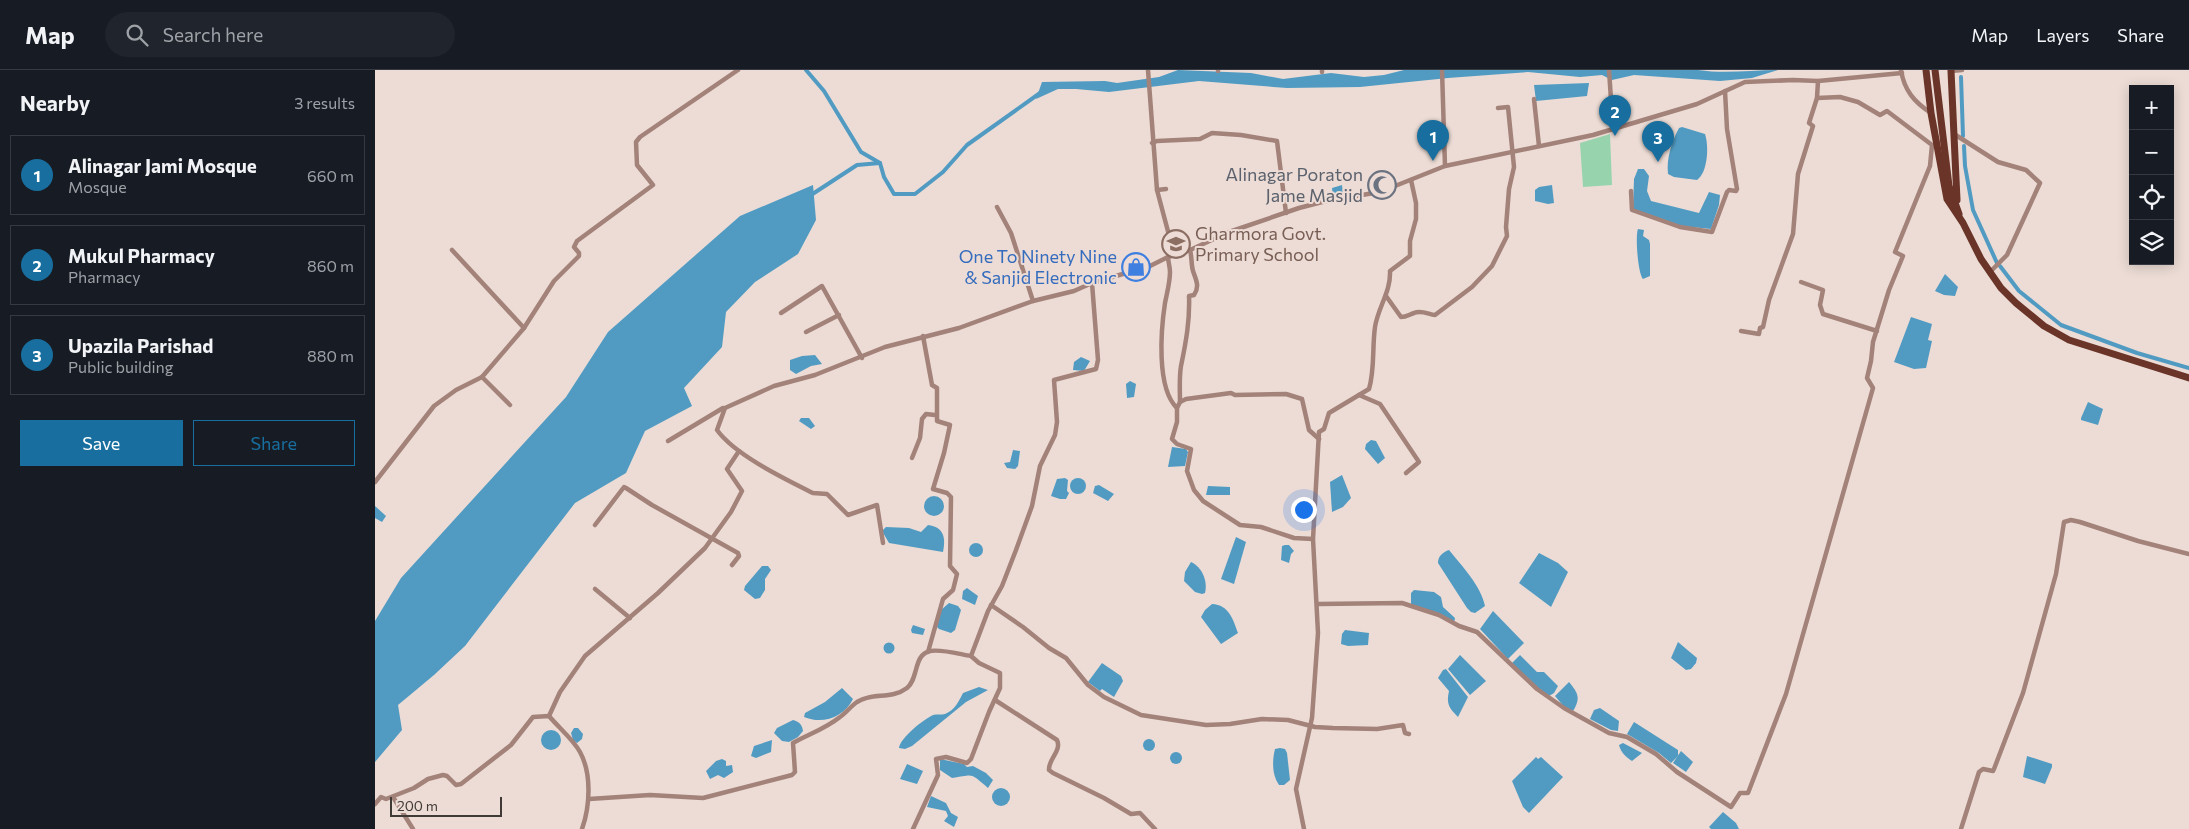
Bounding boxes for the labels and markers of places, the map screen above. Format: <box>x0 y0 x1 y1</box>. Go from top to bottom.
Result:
pin: 2 <box>1599 95 1631 136</box>
pin: 1 <box>1417 120 1449 161</box>
pin: 3 <box>1642 121 1674 162</box>
place label: Alinagar Poraton Jame Masjid <box>1225 163 1363 206</box>
mosque icon: Alinagar Poraton Jame Masjid <box>1367 170 1397 200</box>
place label: Gharmora Govt. Primary School <box>1195 222 1326 265</box>
school or university icon: Gharmora Govt. Primary School <box>1161 229 1191 259</box>
place label: One To Ninety Nine & Sanjid Electronic <box>959 245 1117 288</box>
shop icon: One To Ninety Nine & Sanjid Electronic <box>1121 252 1151 282</box>

